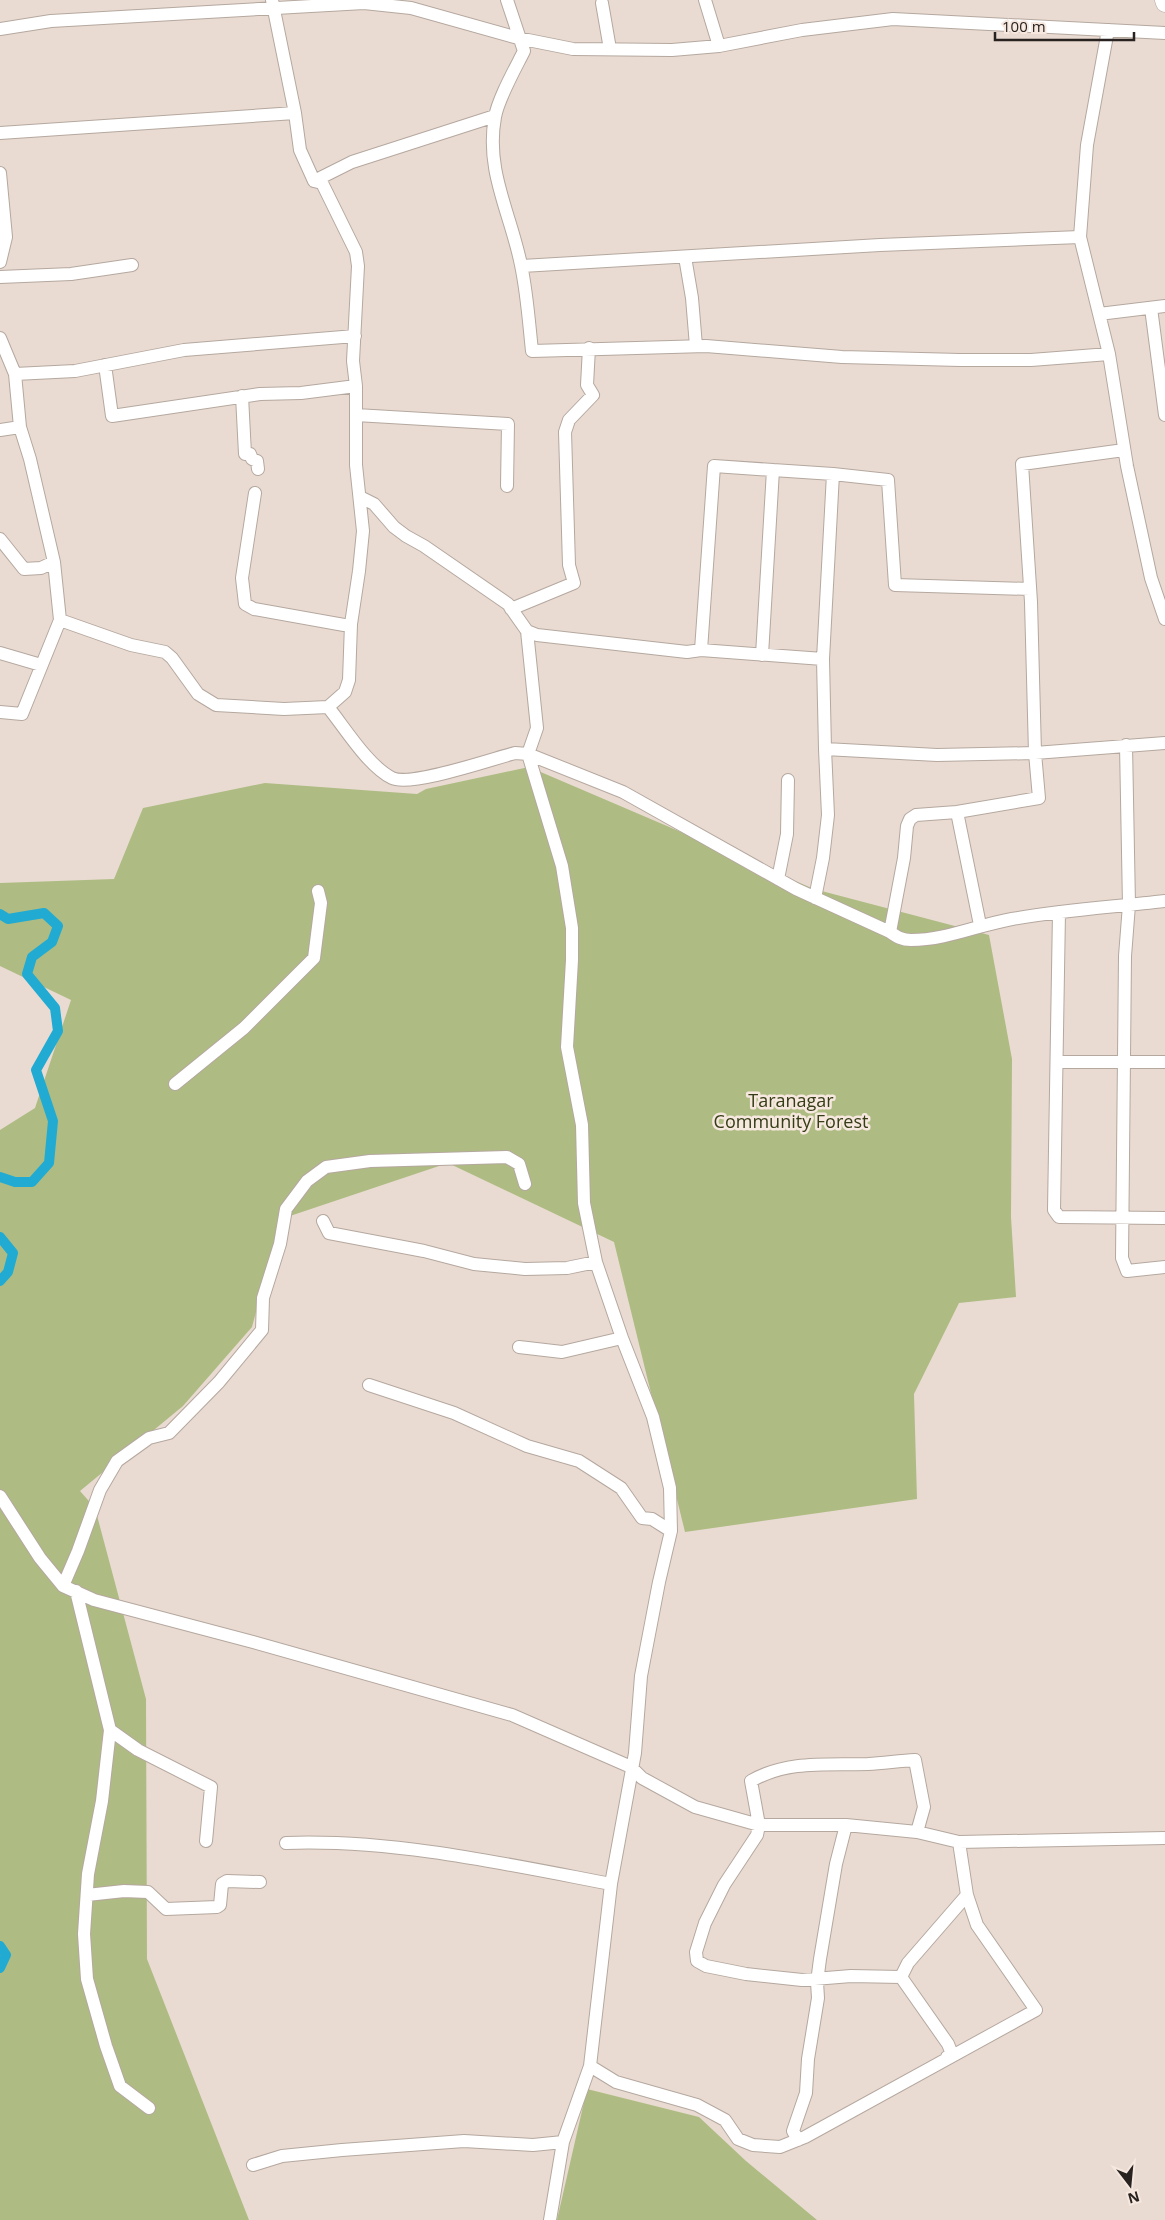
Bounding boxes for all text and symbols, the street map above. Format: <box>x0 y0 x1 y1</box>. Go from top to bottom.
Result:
scale bar <box>995 10 1134 42</box>
text: 100 m <box>1002 16 1046 36</box>
park label: Taranagar Community Forest <box>714 1088 868 1133</box>
north arrow <box>1105 2160 1155 2210</box>
text: N <box>1126 2187 1142 2209</box>

